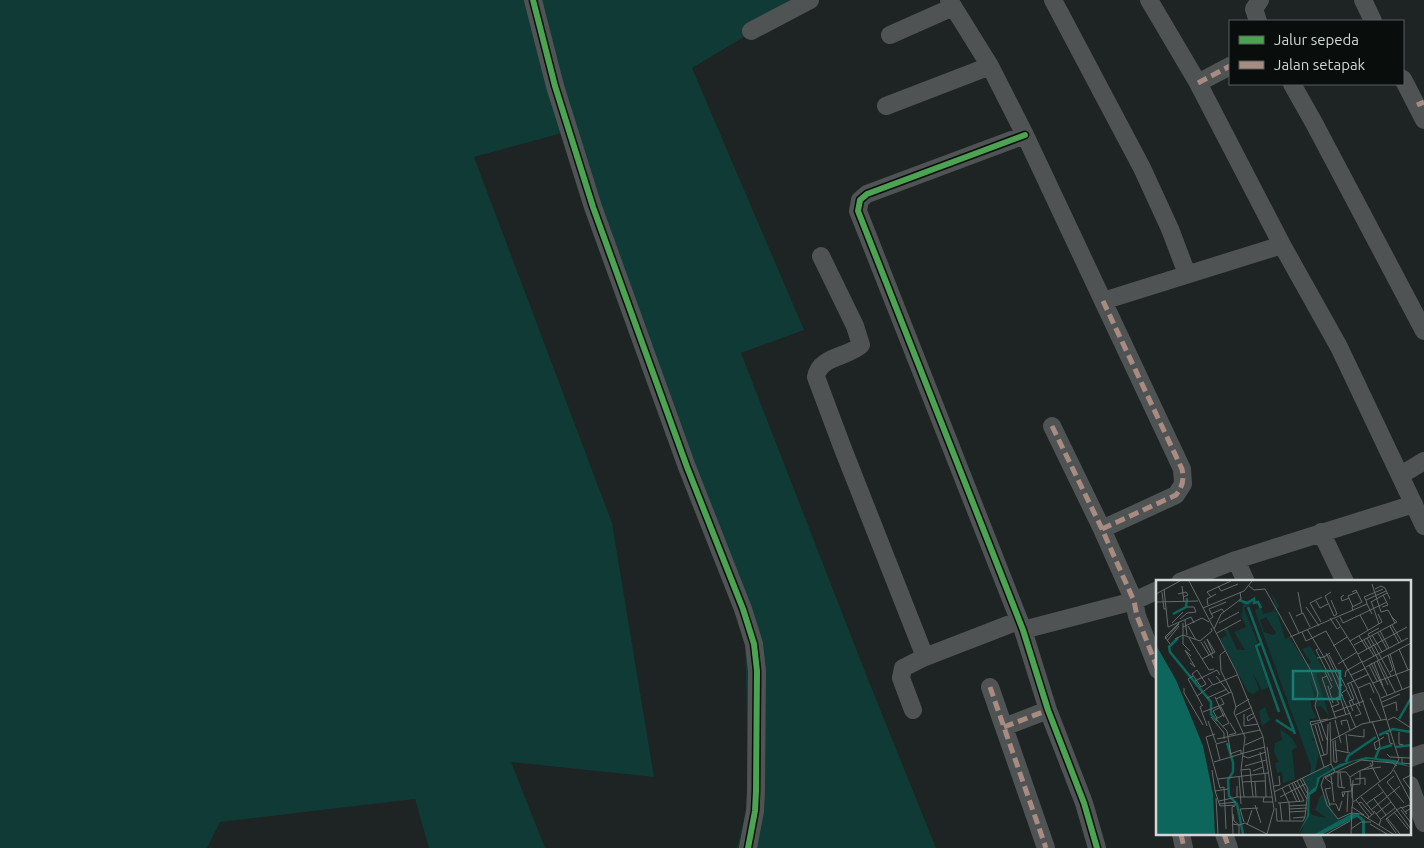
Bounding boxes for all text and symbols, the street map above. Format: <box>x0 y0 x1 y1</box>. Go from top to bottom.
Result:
legend <box>1229 20 1404 85</box>
text: Jalur sepeda <box>1274 31 1359 48</box>
text: Jalan setapak <box>1274 56 1366 73</box>
inset map <box>1156 580 1412 836</box>

